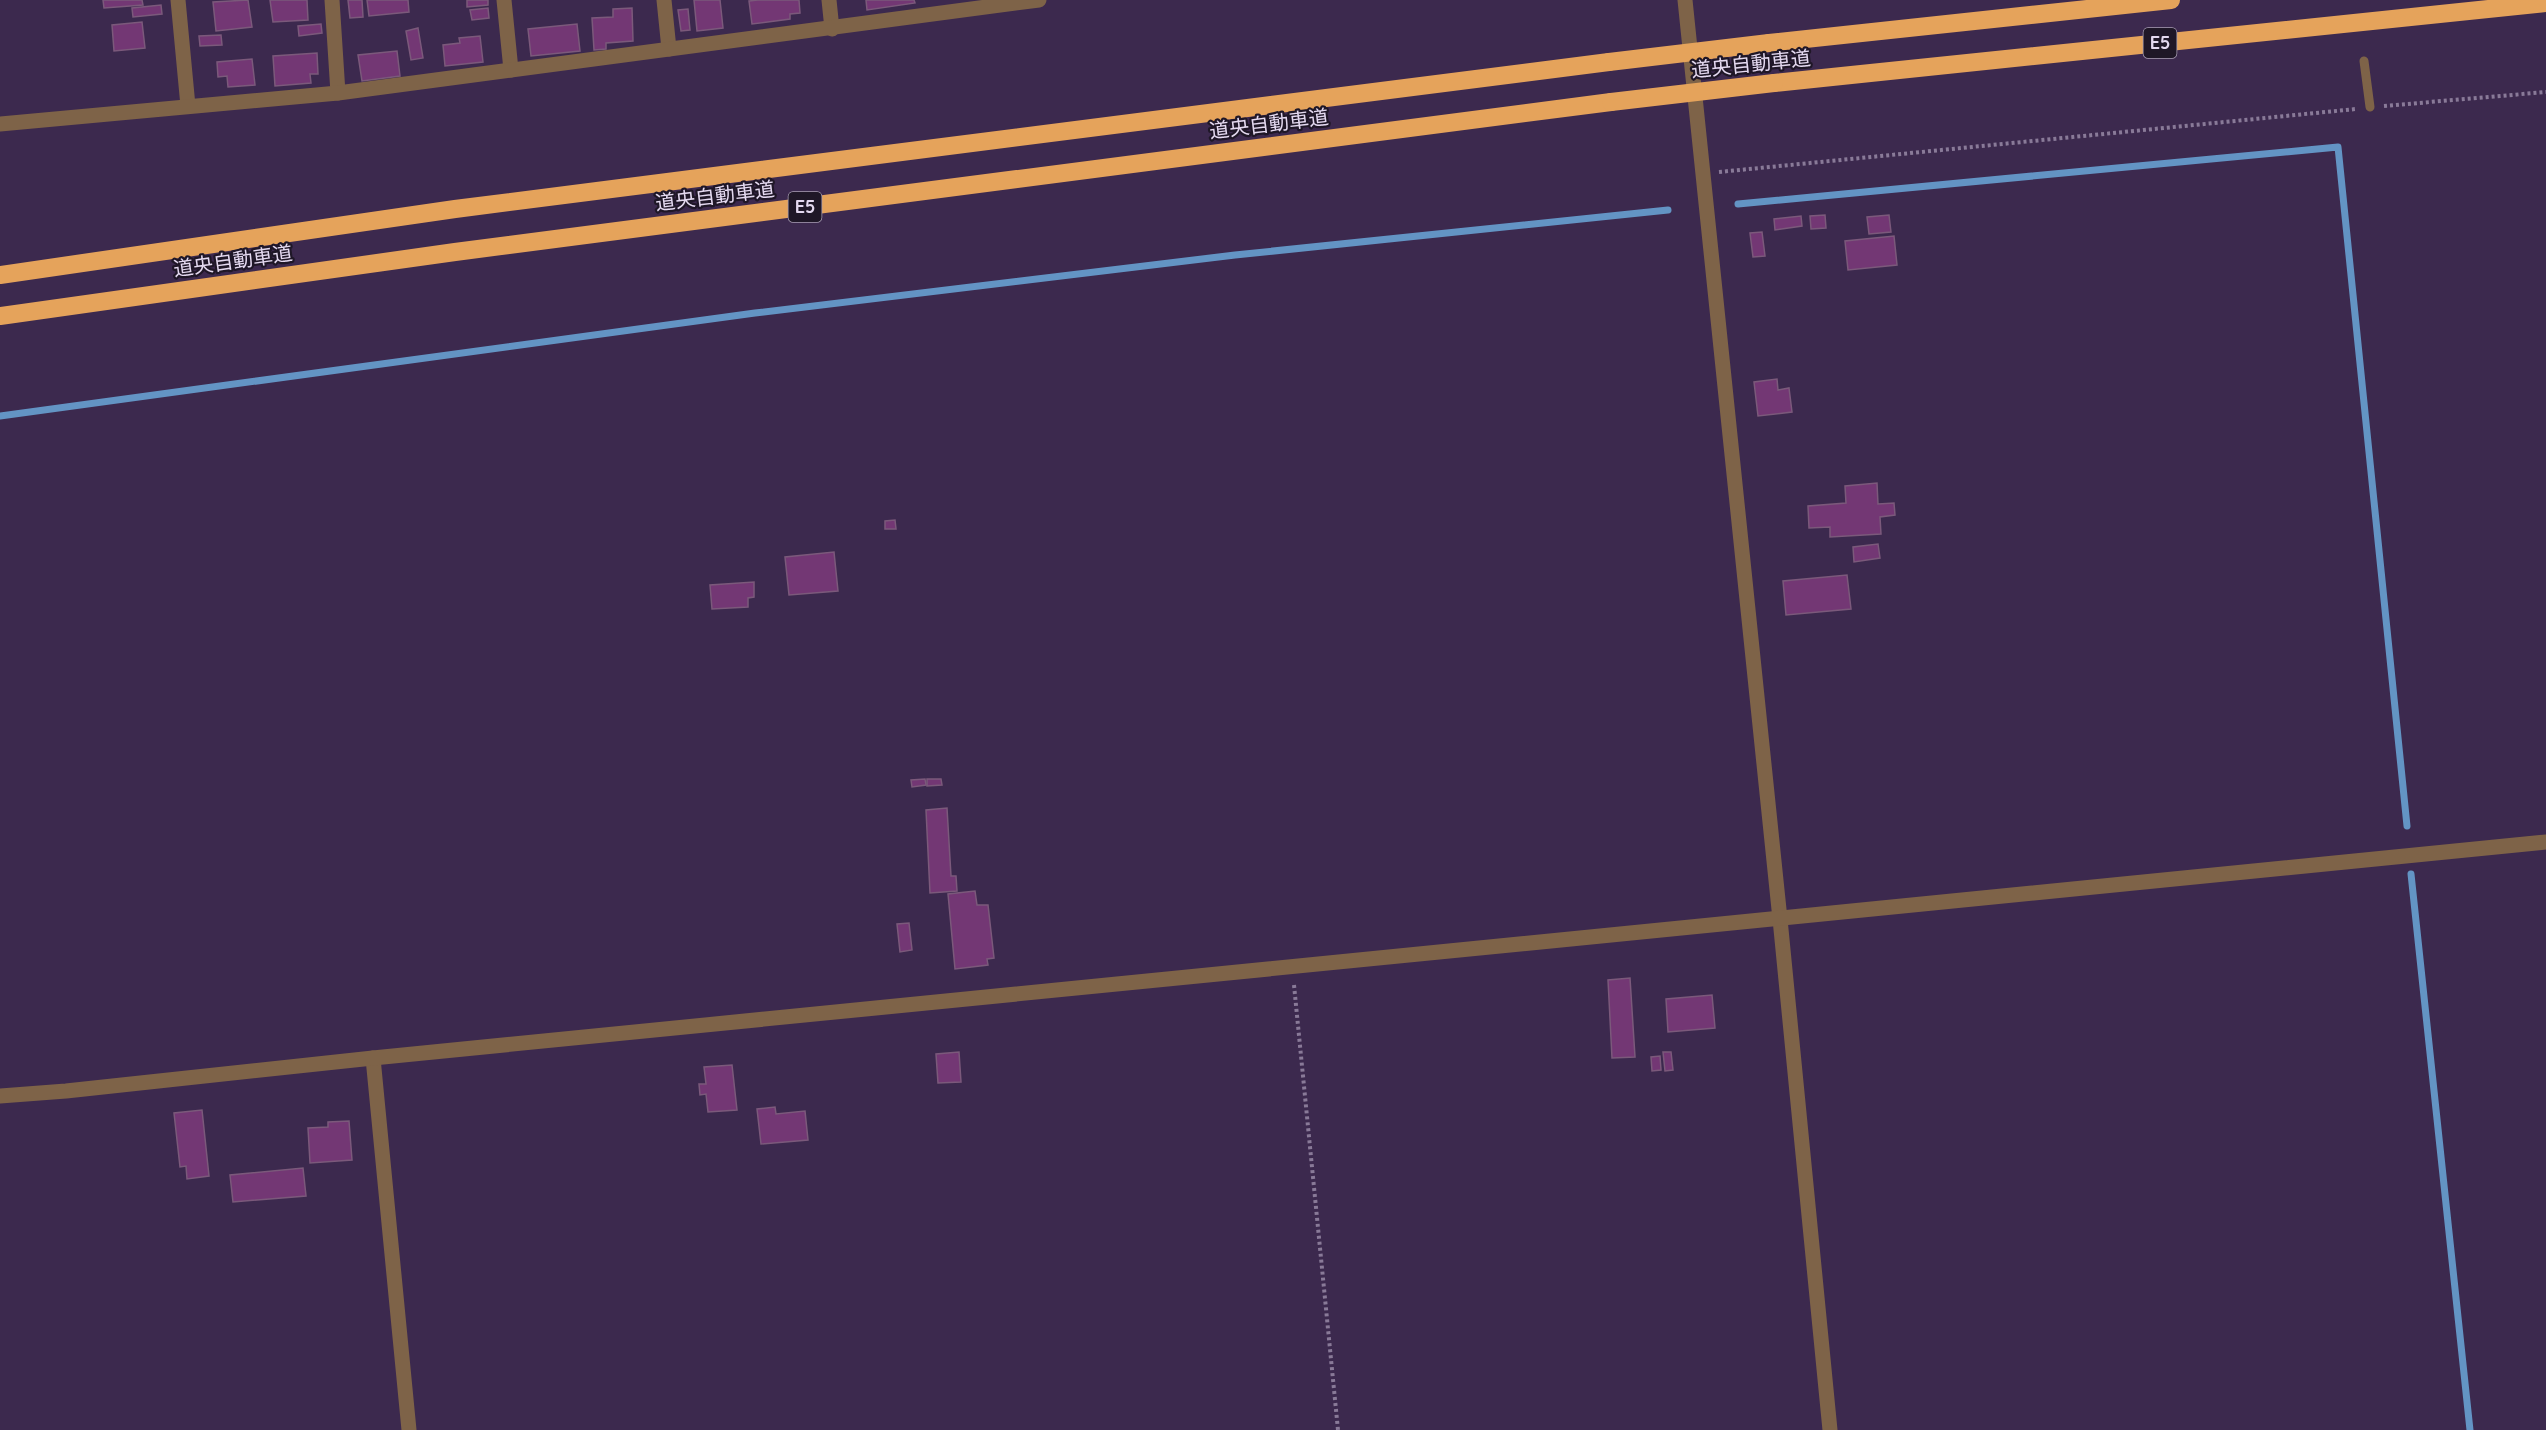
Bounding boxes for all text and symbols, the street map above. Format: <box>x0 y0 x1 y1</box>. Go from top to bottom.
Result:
road number: E5 <box>2144 28 2176 58</box>
street label: 道央自動車道 <box>1690 45 1812 82</box>
street label: 道央自動車道 <box>1208 104 1330 143</box>
street label: 道央自動車道 <box>654 176 776 215</box>
road number: E5 <box>788 192 822 222</box>
street label: 道央自動車道 <box>172 240 294 281</box>

